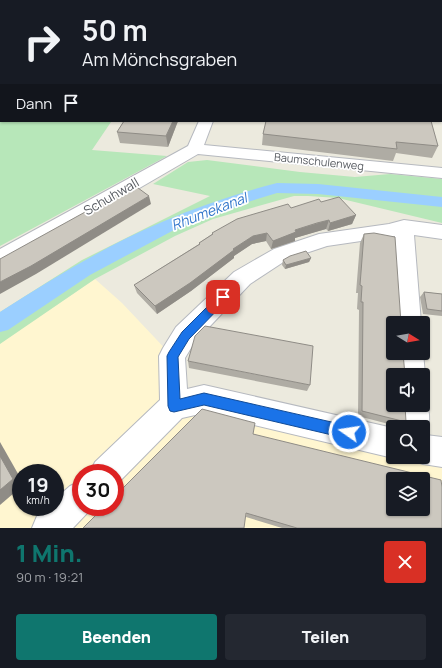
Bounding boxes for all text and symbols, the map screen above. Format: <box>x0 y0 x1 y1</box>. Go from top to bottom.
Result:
text: 50 m <box>82 11 148 49</box>
icon: right <box>16 16 68 68</box>
text: Am Mönchsgraben <box>82 47 237 71</box>
icon: arrive <box>60 92 82 114</box>
text: Dann <box>16 93 52 114</box>
street label: Baumschulenweg <box>273 149 365 173</box>
street label: Schuhwall <box>80 173 142 219</box>
water label: Rhumekanal <box>168 187 251 234</box>
pin <box>206 280 240 314</box>
icon: arrive <box>212 286 234 308</box>
north arrow <box>386 316 430 360</box>
map controls <box>386 316 430 516</box>
button: sound <box>386 368 430 412</box>
position arrow <box>328 411 370 453</box>
button: search <box>386 420 430 464</box>
speed limit sign: 30 <box>72 464 124 516</box>
text: 19 <box>27 471 49 498</box>
button: layers <box>386 472 430 516</box>
text: km/h <box>26 493 50 507</box>
text: 1 Min. <box>16 536 82 569</box>
button: close <box>384 541 426 583</box>
text: 90 m · 19:21 <box>16 568 83 586</box>
button: Beenden <box>16 614 217 660</box>
button: Teilen <box>225 614 426 660</box>

